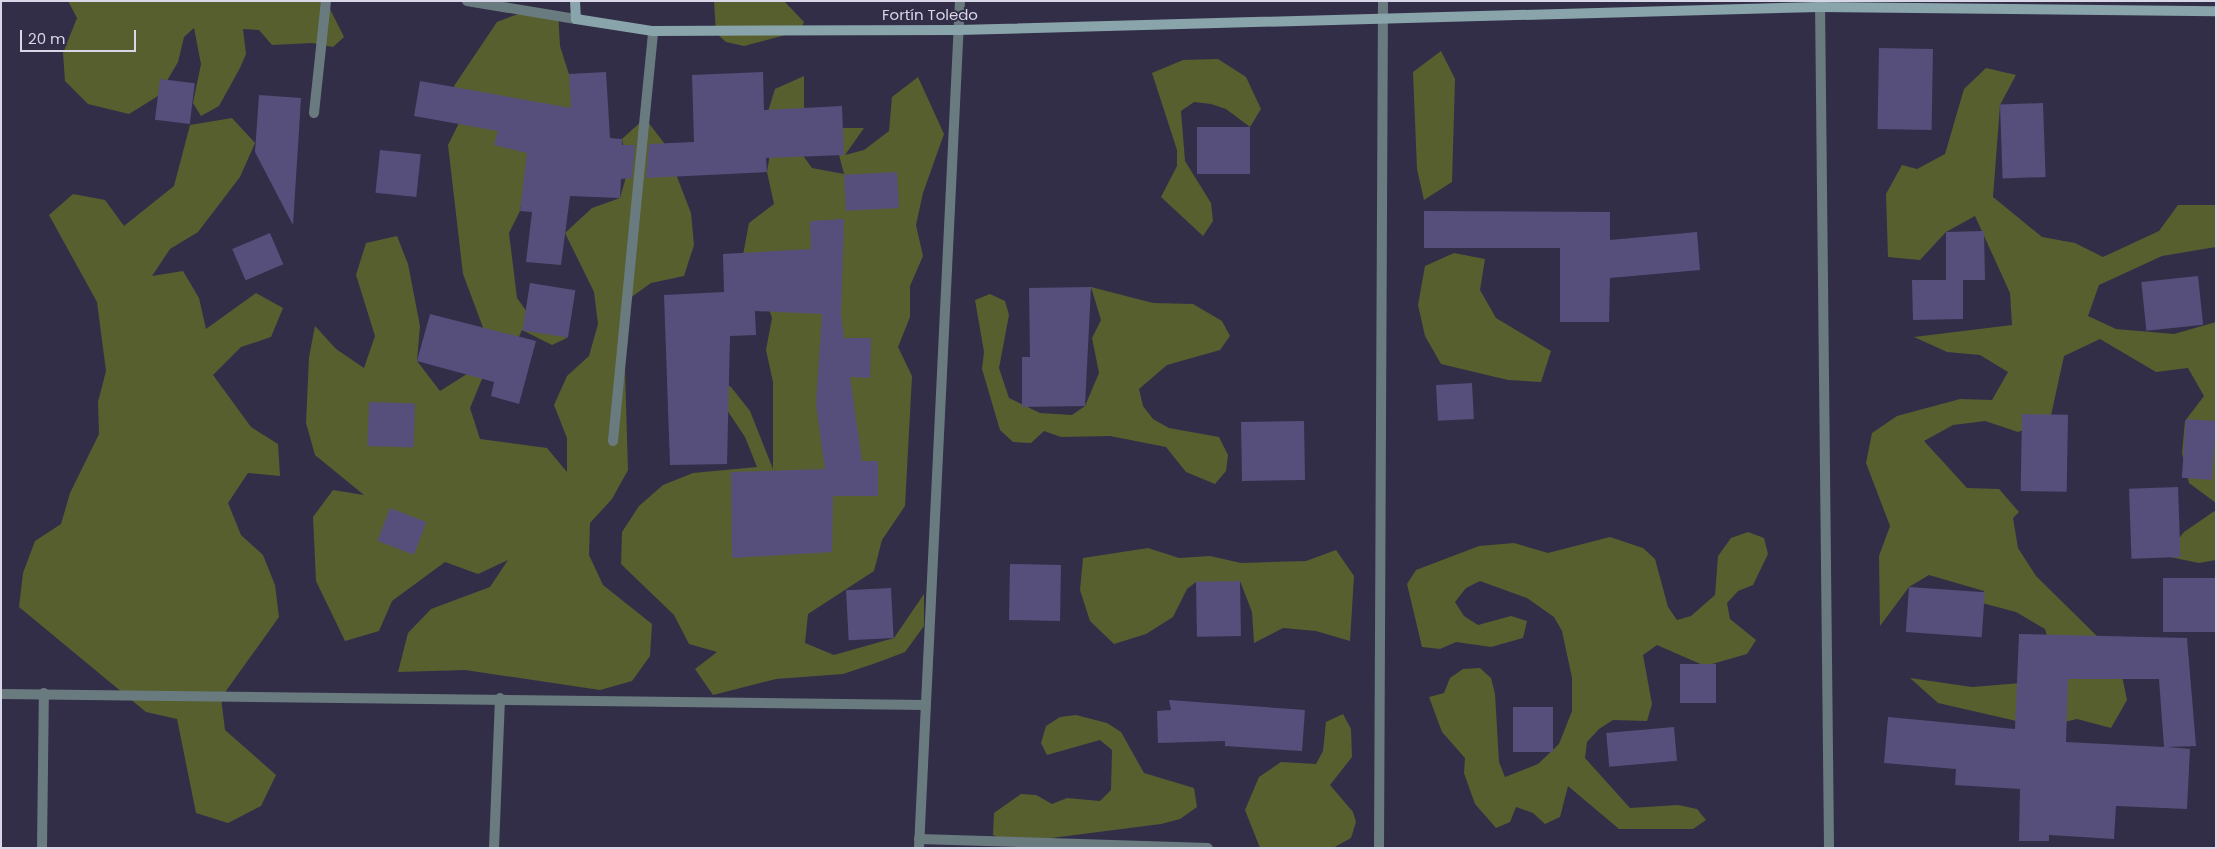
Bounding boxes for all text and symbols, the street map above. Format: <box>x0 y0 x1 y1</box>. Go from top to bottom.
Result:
street label: Fortín Toledo <box>882 6 978 24</box>
scale bar <box>22 20 139 52</box>
text: 20 m <box>28 28 66 49</box>

